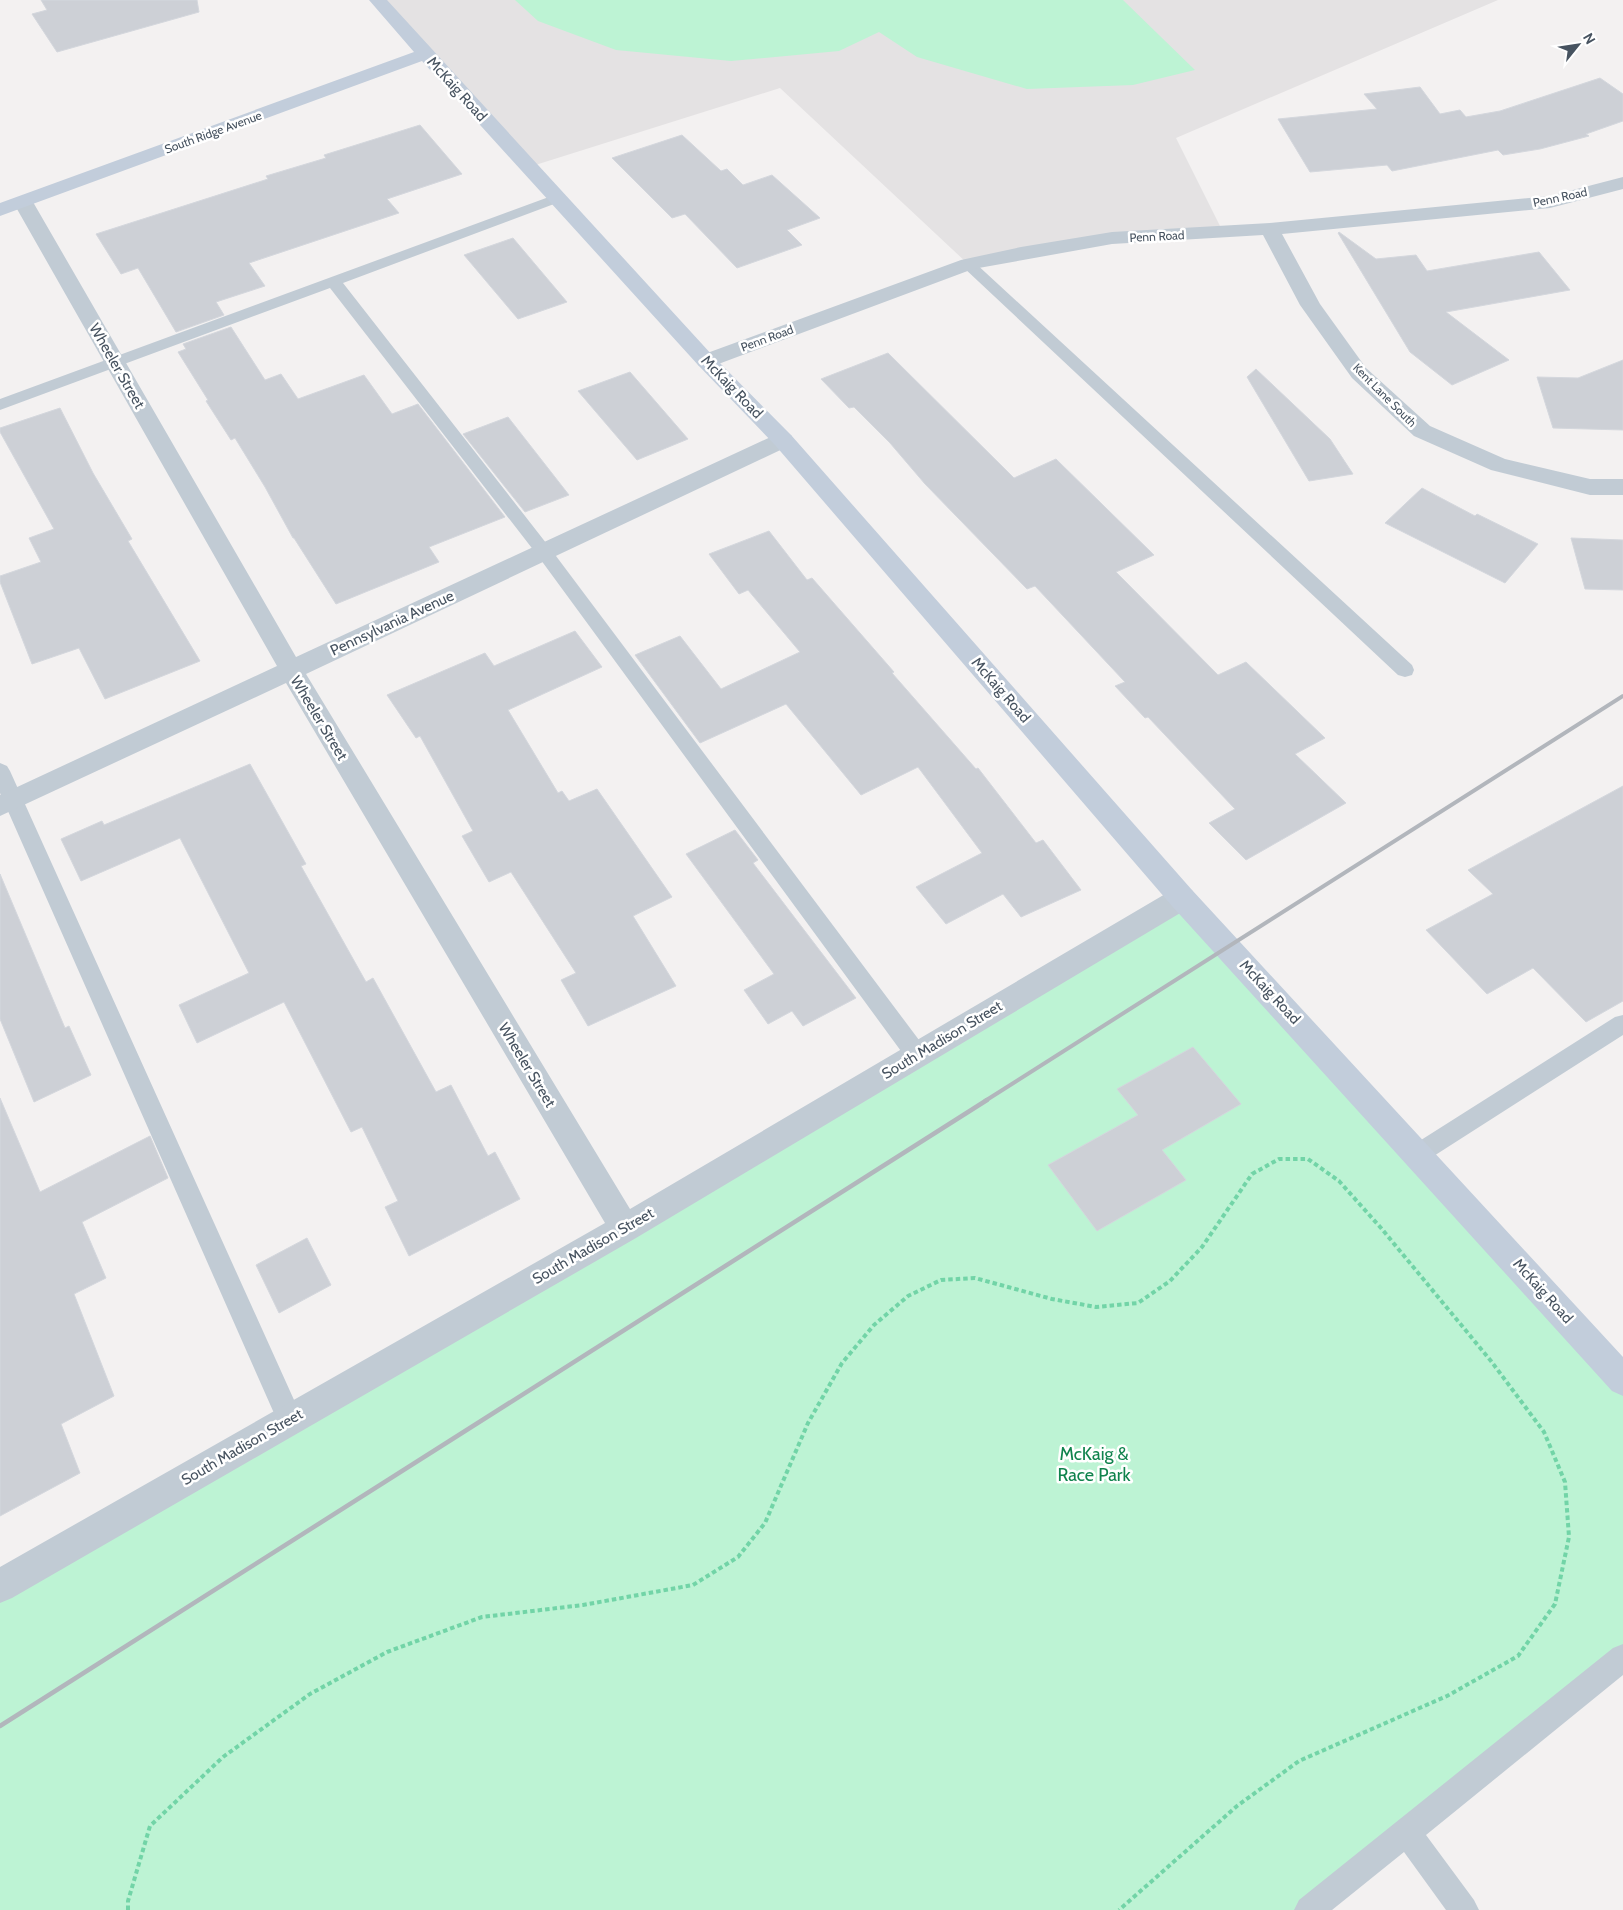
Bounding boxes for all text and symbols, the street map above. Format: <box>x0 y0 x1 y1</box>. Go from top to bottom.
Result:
north arrow <box>1553 20 1603 70</box>
text: N <box>1579 30 1600 47</box>
street label: McKaig Road <box>423 53 491 125</box>
street label: South Ridge Avenue <box>162 107 264 157</box>
street label: Penn Road <box>1532 184 1588 210</box>
street label: Penn Road <box>1129 227 1185 245</box>
street label: Wheeler Street <box>85 320 149 412</box>
street label: Penn Road <box>739 322 795 354</box>
street label: McKaig Road <box>697 352 767 422</box>
street label: Kent Lane South <box>1350 360 1420 430</box>
street label: Pennsylvania Avenue <box>327 586 457 660</box>
street label: McKaig Road <box>968 654 1034 726</box>
street label: Wheeler Street <box>287 672 351 764</box>
street label: McKaig Road <box>1236 956 1304 1028</box>
street label: South Madison Street <box>879 997 1005 1083</box>
street label: Wheeler Street <box>495 1019 559 1111</box>
street label: South Madison Street <box>529 1204 657 1288</box>
street label: McKaig Road <box>1509 1255 1577 1327</box>
street label: South Madison Street <box>178 1405 306 1489</box>
park label: McKaig & Race Park <box>1057 1443 1132 1486</box>

